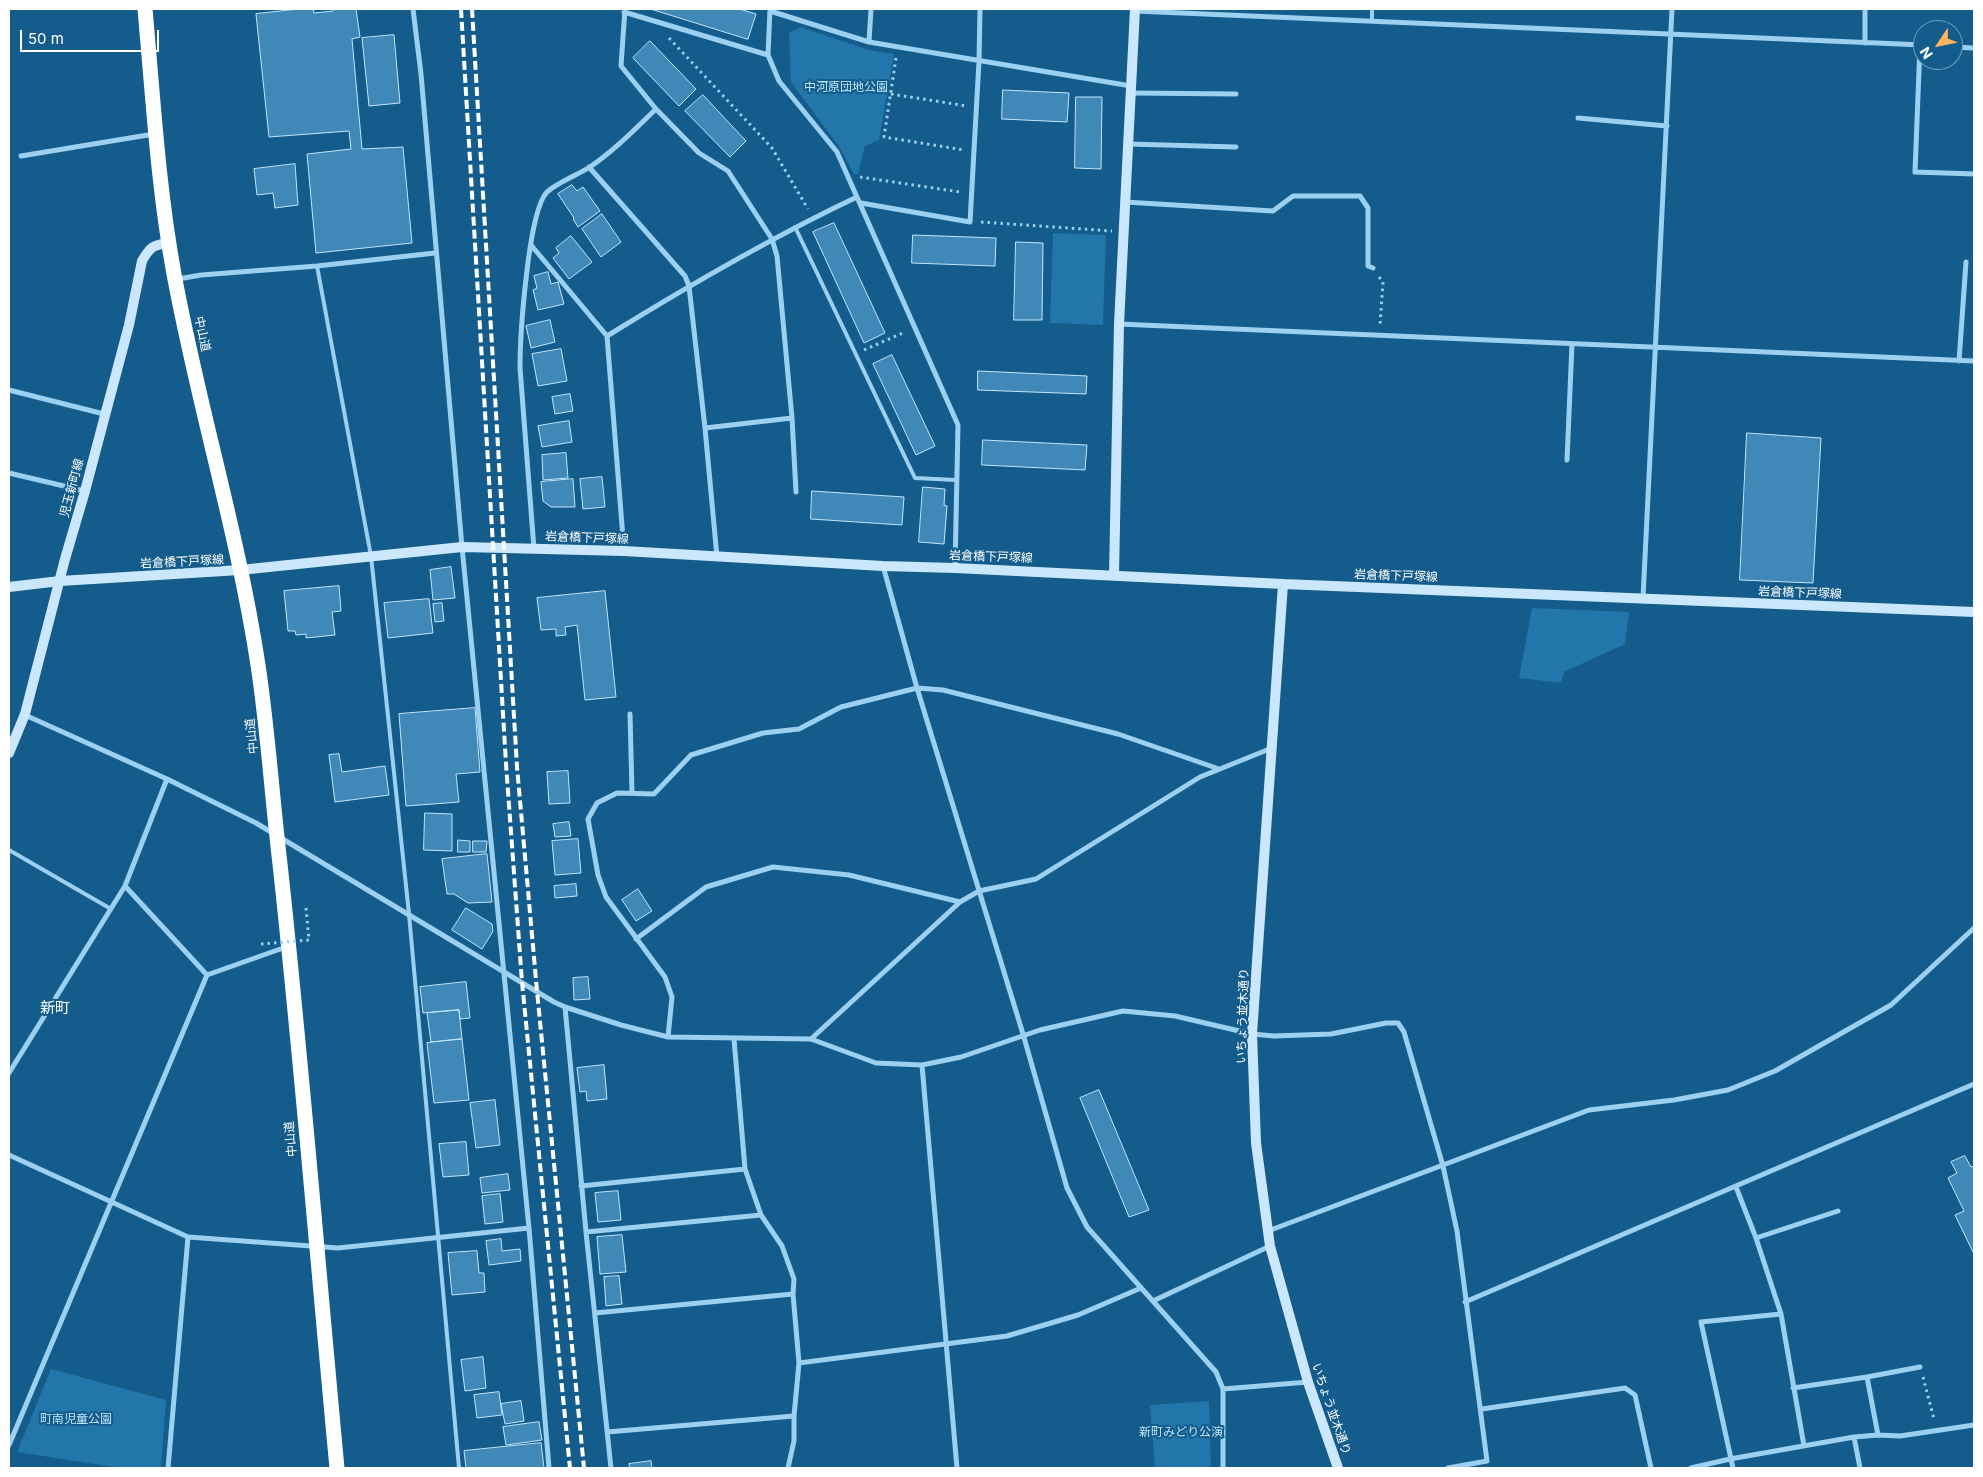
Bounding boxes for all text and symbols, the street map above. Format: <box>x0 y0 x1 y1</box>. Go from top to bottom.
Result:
scale bar <box>22 20 161 52</box>
north arrow <box>1913 20 1963 70</box>
text: 50 m <box>28 29 64 48</box>
text: N <box>1916 44 1936 62</box>
park label: 中河原団地公園 <box>804 80 888 94</box>
street label: 中山道 <box>191 315 213 353</box>
street label: 児玉新町線 <box>57 457 87 519</box>
street label: 岩倉橋下戸塚線 <box>545 529 629 547</box>
street label: 岩倉橋下戸塚線 <box>949 548 1033 566</box>
street label: 岩倉橋下戸塚線 <box>140 553 224 571</box>
street label: 岩倉橋下戸塚線 <box>1354 567 1438 585</box>
street label: 岩倉橋下戸塚線 <box>1758 584 1842 602</box>
street label: 中山道 <box>243 717 261 755</box>
street label: いちょう並木通り <box>1234 968 1252 1064</box>
district label: 新町 <box>40 999 70 1017</box>
street label: 中山道 <box>282 1120 300 1158</box>
street label: いちょう並木通り <box>1309 1361 1353 1457</box>
park label: 町南児童公園 <box>40 1412 112 1426</box>
park label: 新町みどり公演 <box>1139 1425 1223 1439</box>

